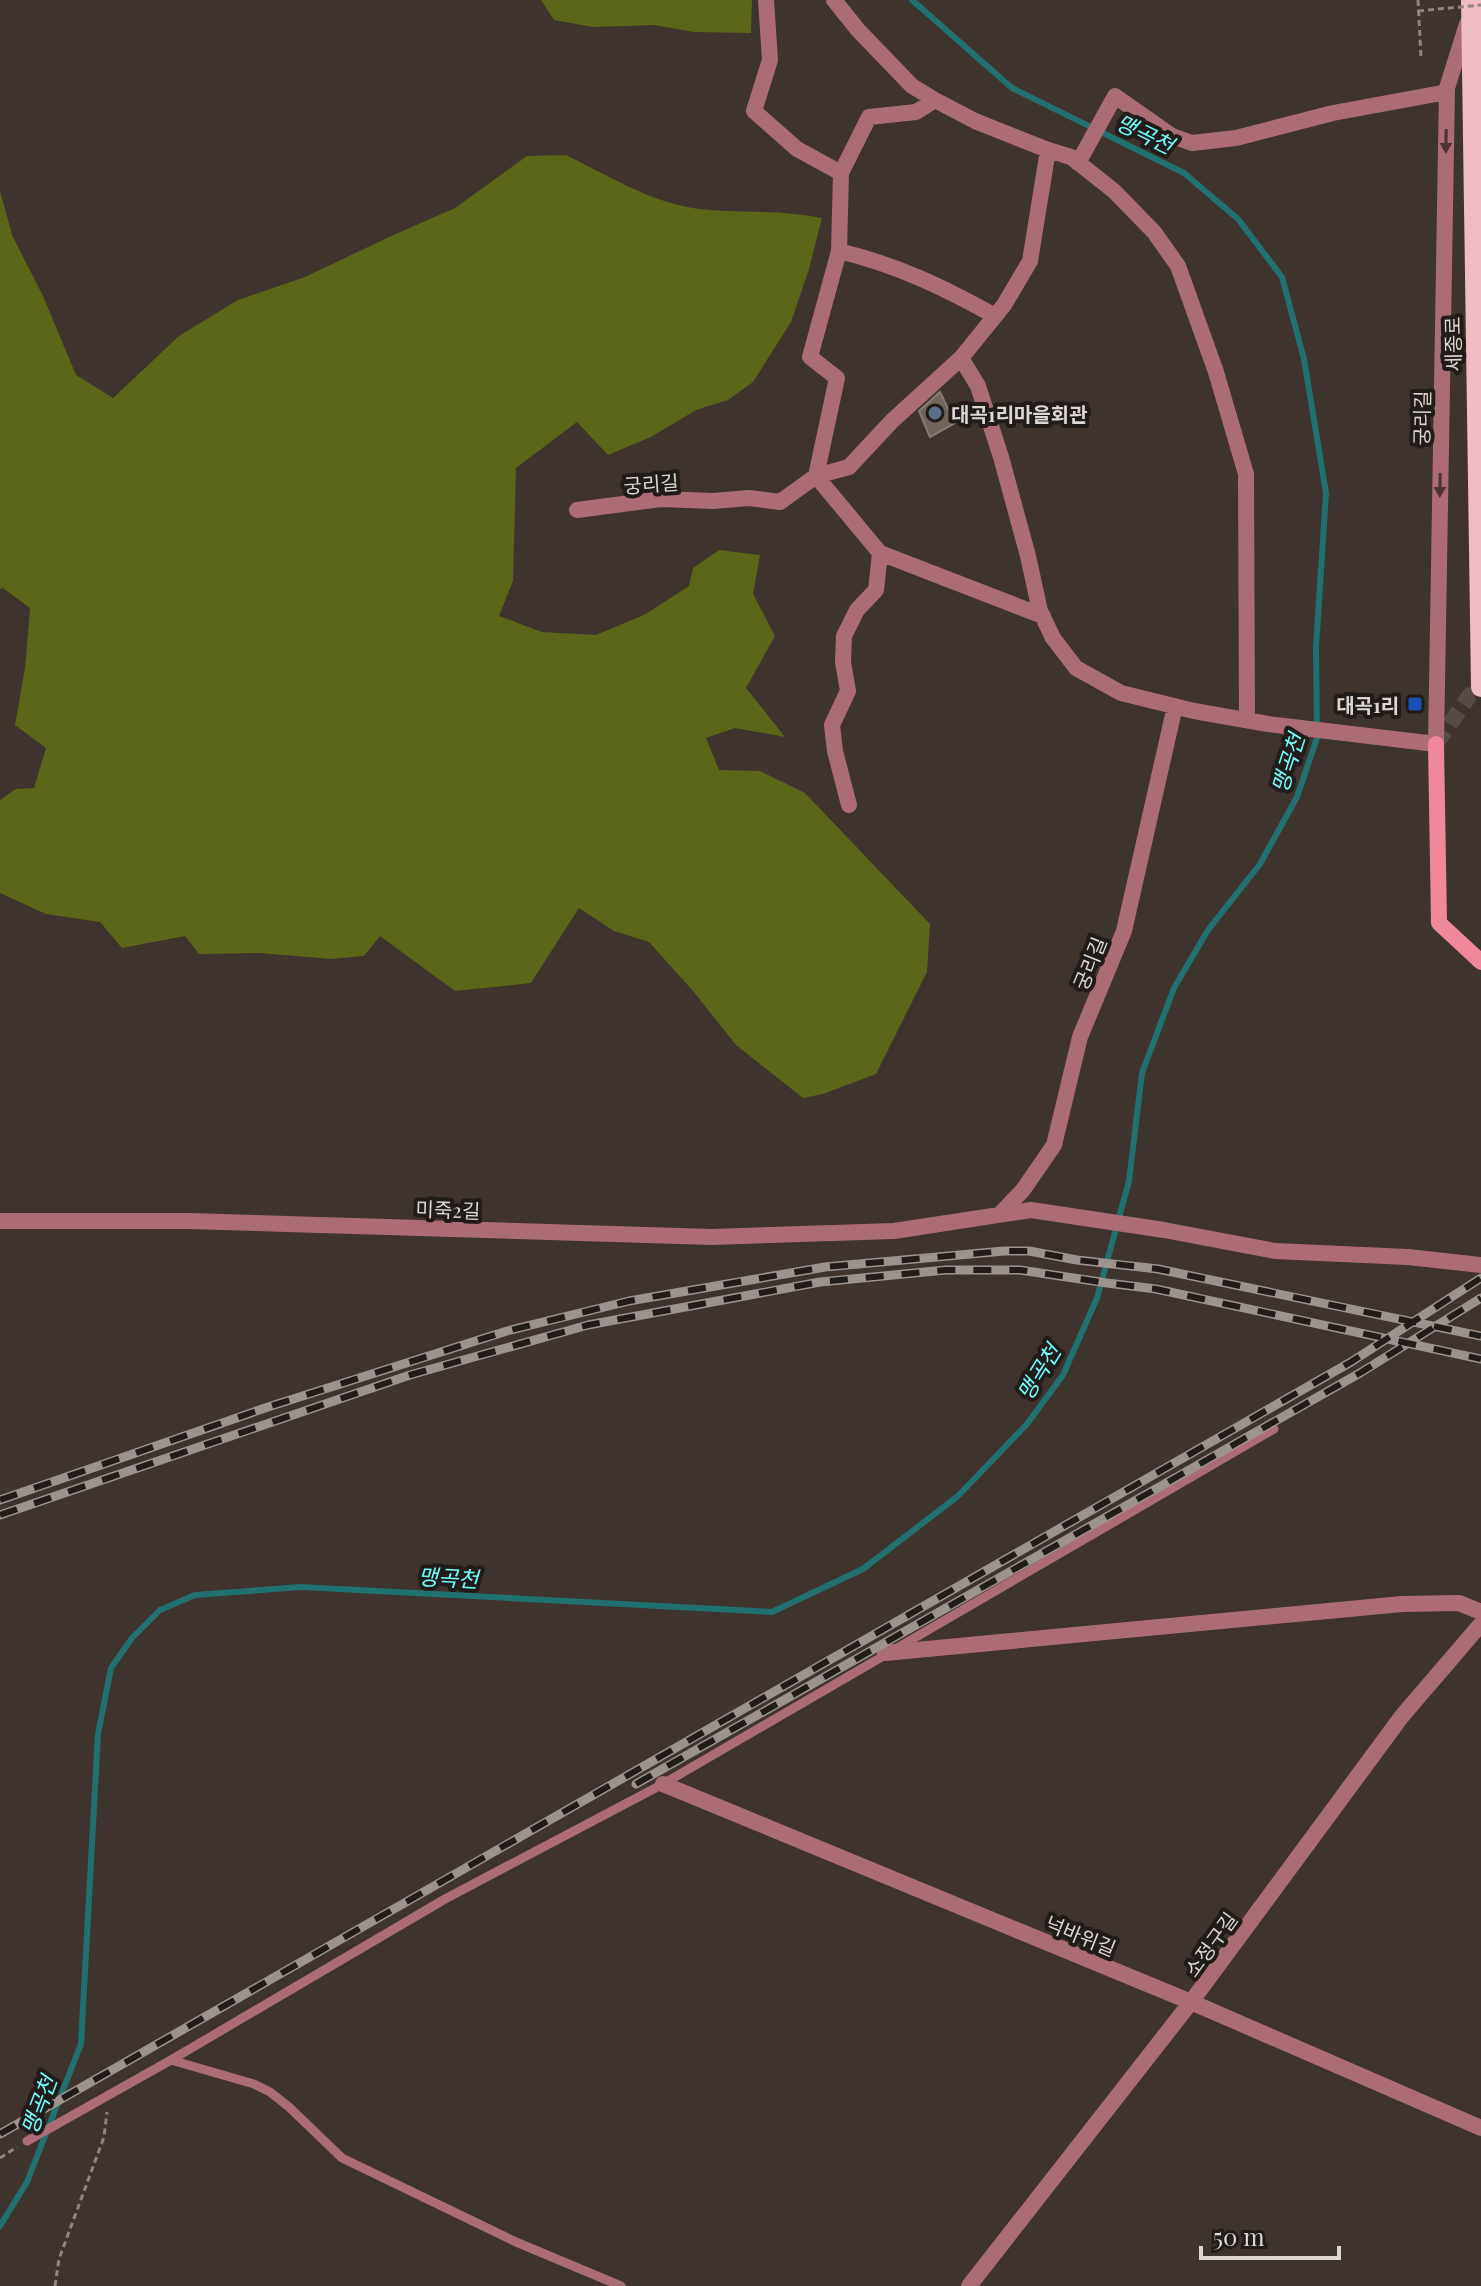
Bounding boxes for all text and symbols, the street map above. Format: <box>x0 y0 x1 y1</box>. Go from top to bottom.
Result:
water label: 맹곡천 <box>1111 106 1181 161</box>
one-way arrow <box>1440 129 1453 154</box>
street label: 세종로 <box>1438 316 1466 372</box>
street label: 궁리길 <box>1407 390 1435 446</box>
place label: 대곡1리마을회관 <box>951 400 1088 427</box>
marker: 대곡1리마을회관 <box>926 404 944 422</box>
street label: 궁리길 <box>623 468 679 498</box>
one-way arrow <box>1433 473 1446 498</box>
place label: 대곡1리 <box>1336 691 1399 718</box>
marker: 대곡1리 <box>1406 695 1424 713</box>
water label: 맹곡천 <box>1263 727 1311 797</box>
street label: 궁리길 <box>1066 932 1112 994</box>
street label: 미죽2길 <box>415 1194 481 1224</box>
water label: 맹곡천 <box>1009 1336 1068 1406</box>
water label: 맹곡천 <box>417 1560 482 1594</box>
street label: 소정구길 <box>1177 1906 1243 1982</box>
street label: 넉바위길 <box>1042 1909 1120 1961</box>
water label: 맹곡천 <box>13 2069 64 2139</box>
scale bar <box>1201 2210 1339 2260</box>
text: 50 m <box>1213 2220 1265 2252</box>

